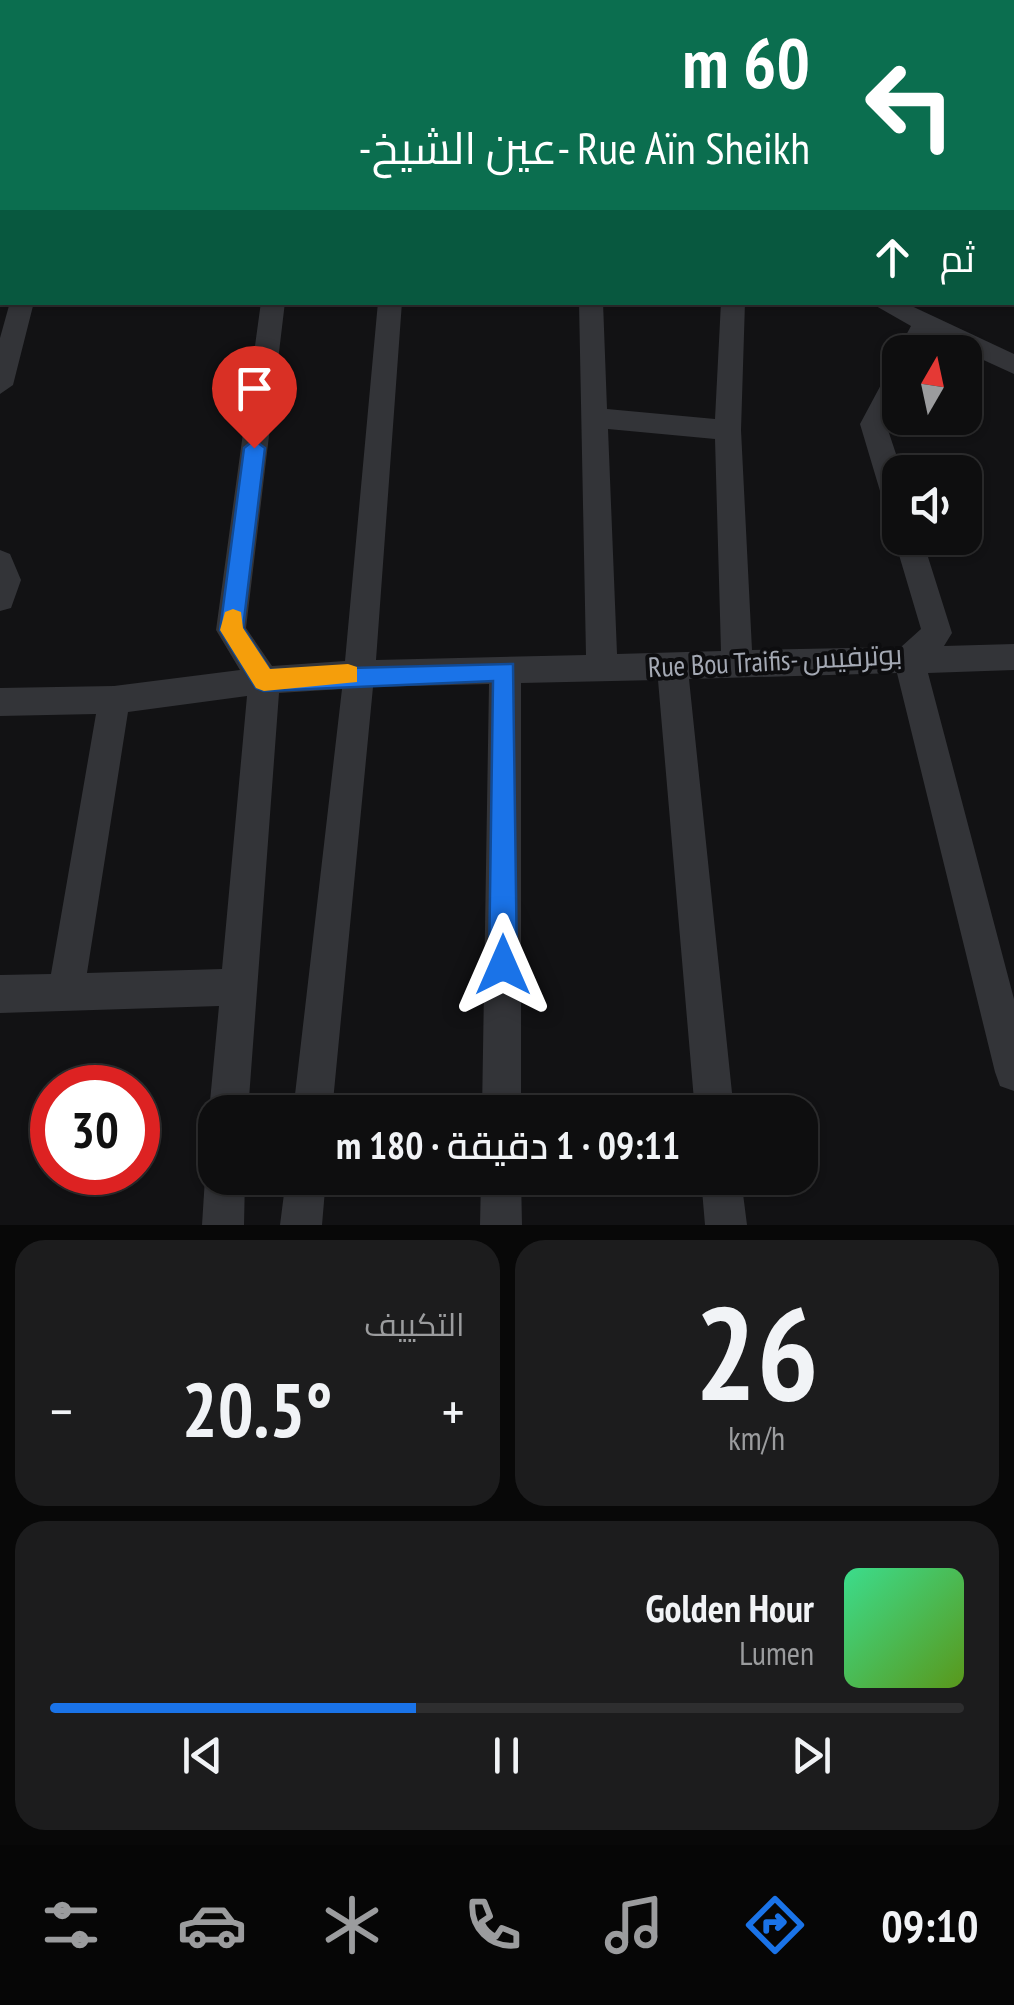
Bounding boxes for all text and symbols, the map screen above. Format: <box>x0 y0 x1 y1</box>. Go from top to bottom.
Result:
text: 60 m <box>682 17 810 107</box>
icon: left <box>845 40 975 170</box>
text: Rue Aïn Sheikh -عين الشيخ- <box>359 118 810 176</box>
icon: ahead <box>865 230 920 285</box>
text: ثم <box>940 233 975 282</box>
north arrow <box>882 335 982 435</box>
map controls <box>882 335 982 555</box>
pin <box>212 346 297 449</box>
icon: arrive <box>227 361 282 416</box>
button: sound <box>882 455 982 555</box>
street label: Rue Bou Traifis- بوترفيس <box>647 635 903 685</box>
position arrow <box>451 913 555 1017</box>
speed limit sign: 30 <box>30 1065 160 1195</box>
text: 09:11 · 1 دقيقة · 180 m <box>336 1120 680 1169</box>
text: 26 <box>695 1268 819 1436</box>
text: التكييف <box>364 1303 465 1345</box>
text: 20.5° <box>182 1361 333 1458</box>
text: − <box>50 1375 73 1446</box>
text: + <box>442 1375 464 1446</box>
text: km/h <box>728 1417 785 1459</box>
text: Golden Hour <box>646 1583 814 1632</box>
text: Lumen <box>739 1632 814 1674</box>
icon: previous <box>175 1728 230 1783</box>
icon: pause <box>479 1728 534 1783</box>
icon: next <box>784 1728 839 1783</box>
icon: filters <box>36 1890 106 1960</box>
icon: car <box>177 1890 247 1960</box>
icon: climate <box>317 1890 387 1960</box>
icon: phone <box>458 1890 528 1960</box>
icon: music <box>599 1890 669 1960</box>
icon: directions <box>740 1890 810 1960</box>
text: 09:10 <box>881 1896 979 1954</box>

